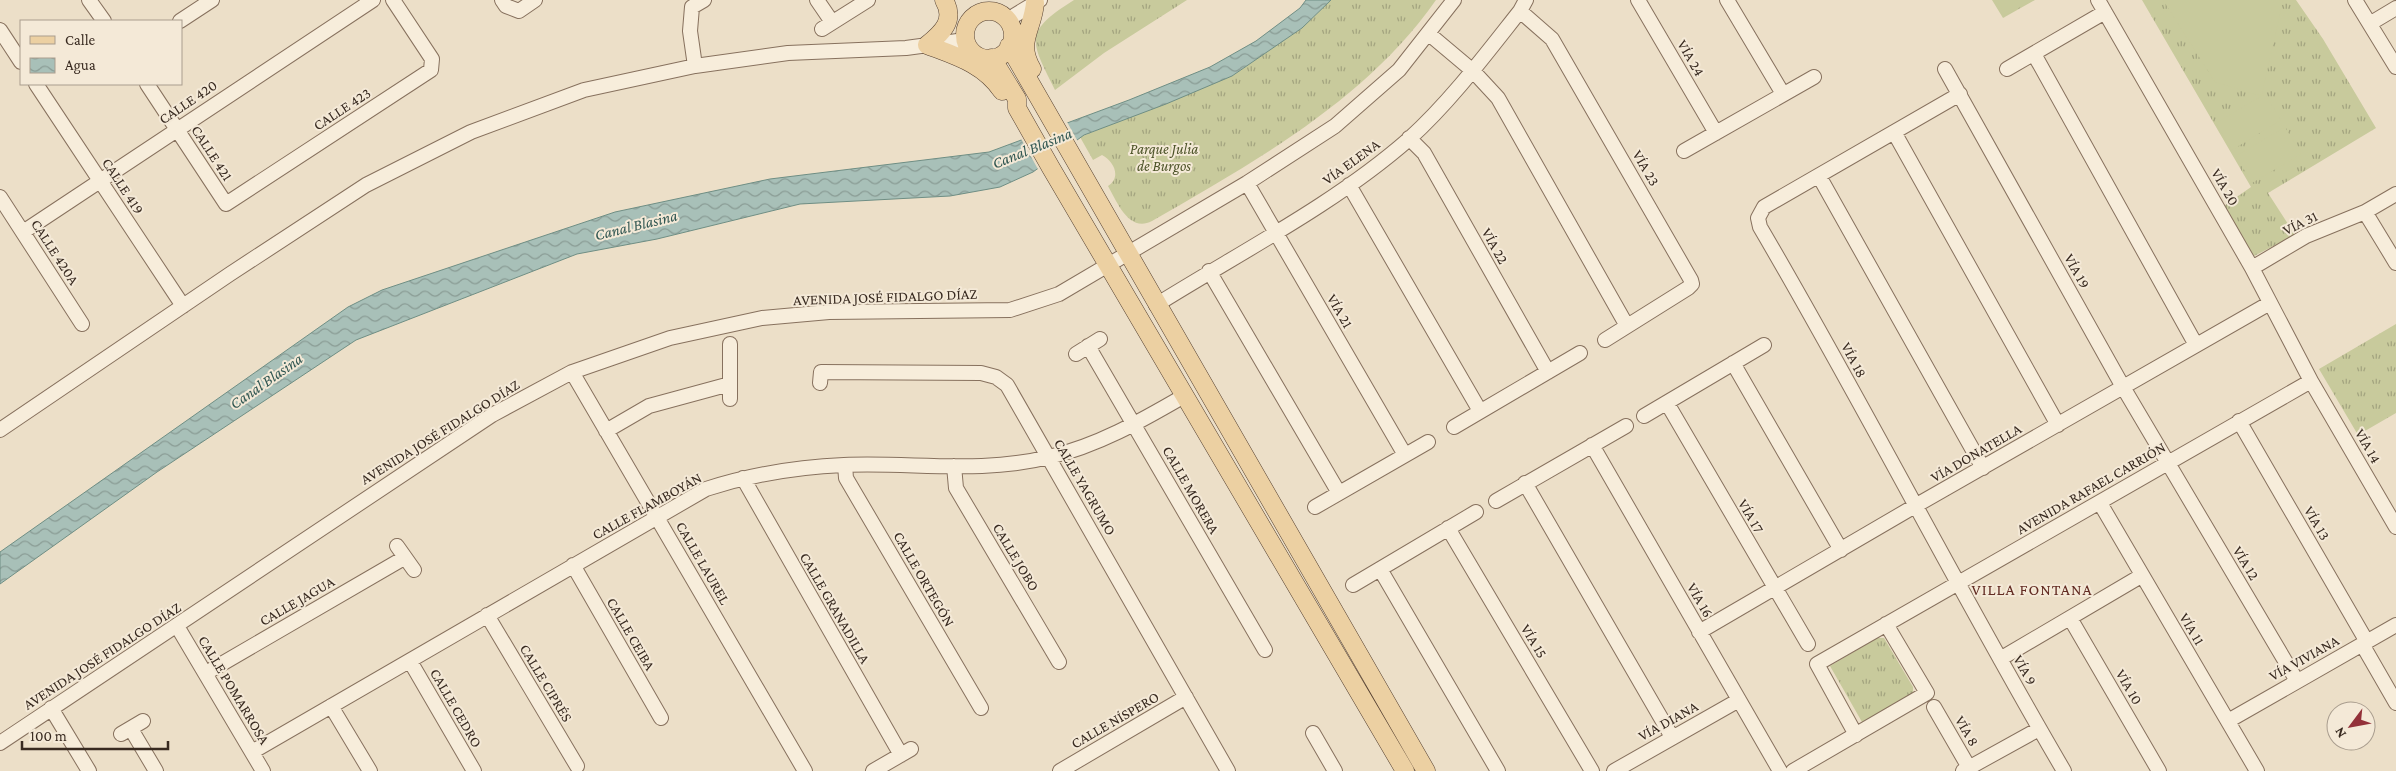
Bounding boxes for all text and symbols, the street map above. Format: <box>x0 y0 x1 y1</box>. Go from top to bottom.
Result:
legend <box>20 20 182 85</box>
text: Calle <box>65 32 96 48</box>
street label: VÍA 24 <box>1674 37 1708 79</box>
text: Agua <box>65 57 96 74</box>
street label: CALLE 420 <box>156 77 220 127</box>
street label: CALLE 423 <box>310 85 374 133</box>
street label: CALLE 421 <box>188 122 236 184</box>
water label: Canal Blasina <box>990 124 1075 172</box>
street label: VÍA ELENA <box>1319 136 1383 188</box>
park label: Parque Julia de Burgos <box>1130 141 1198 175</box>
street label: VÍA 23 <box>1629 147 1663 189</box>
street label: CALLE 419 <box>99 155 147 217</box>
street label: VÍA 20 <box>2208 166 2242 208</box>
water label: Canal Blasina <box>593 206 680 243</box>
street label: VÍA 31 <box>2280 208 2320 238</box>
street label: CALLE 420A <box>28 216 82 288</box>
street label: VÍA 22 <box>1479 225 1511 267</box>
street label: VÍA 19 <box>2061 251 2093 291</box>
street label: AVENIDA JOSÉ FIDALGO DÍAZ <box>793 286 978 309</box>
street label: VÍA 21 <box>1324 291 1356 331</box>
street label: VÍA 18 <box>1838 340 1870 380</box>
water label: Canal Blasina <box>227 350 306 412</box>
street label: AVENIDA JOSÉ FIDALGO DÍAZ <box>358 376 523 488</box>
street label: VÍA DONATELLA <box>1928 420 2025 485</box>
street label: VÍA 14 <box>2352 426 2384 466</box>
street label: CALLE YAGRUMO <box>1051 436 1119 538</box>
street label: AVENIDA RAFAEL CARRIÓN <box>2014 439 2168 537</box>
street label: CALLE MORERA <box>1159 443 1223 537</box>
street label: CALLE FLAMBOYÁN <box>590 469 705 543</box>
street label: VÍA 17 <box>1735 496 1767 536</box>
street label: VÍA 13 <box>2301 503 2333 543</box>
street label: CALLE LAUREL <box>673 519 733 608</box>
street label: CALLE JOBO <box>989 520 1042 594</box>
street label: CALLE ORTEGÓN <box>890 529 958 629</box>
street label: VÍA 12 <box>2230 543 2262 583</box>
street label: CALLE GRANADILLA <box>797 550 874 667</box>
street label: CALLE JAGUA <box>257 573 338 630</box>
street label: VÍA 16 <box>1684 580 1716 620</box>
district label: VILLA FONTANA <box>1972 581 2092 598</box>
street label: CALLE CEIBA <box>604 595 659 674</box>
street label: AVENIDA JOSÉ FIDALGO DÍAZ <box>20 599 184 714</box>
street label: VÍA 11 <box>2176 610 2208 648</box>
street label: VÍA 15 <box>1518 621 1550 661</box>
street label: VÍA VIVIANA <box>2266 632 2342 684</box>
street label: CALLE POMARROSA <box>195 633 273 748</box>
street label: CALLE CIPRÉS <box>517 641 575 725</box>
street label: VÍA 9 <box>2010 652 2040 688</box>
street label: CALLE CEDRO <box>427 666 485 750</box>
street label: VÍA 10 <box>2113 667 2145 707</box>
street label: CALLE NÍSPERO <box>1068 688 1162 752</box>
street label: VÍA DIANA <box>1635 698 1701 744</box>
north arrow <box>2326 701 2376 751</box>
street label: VÍA 8 <box>1952 713 1982 749</box>
scale bar <box>22 718 169 750</box>
text: N <box>2330 724 2349 741</box>
text: 100 m <box>30 728 67 744</box>

